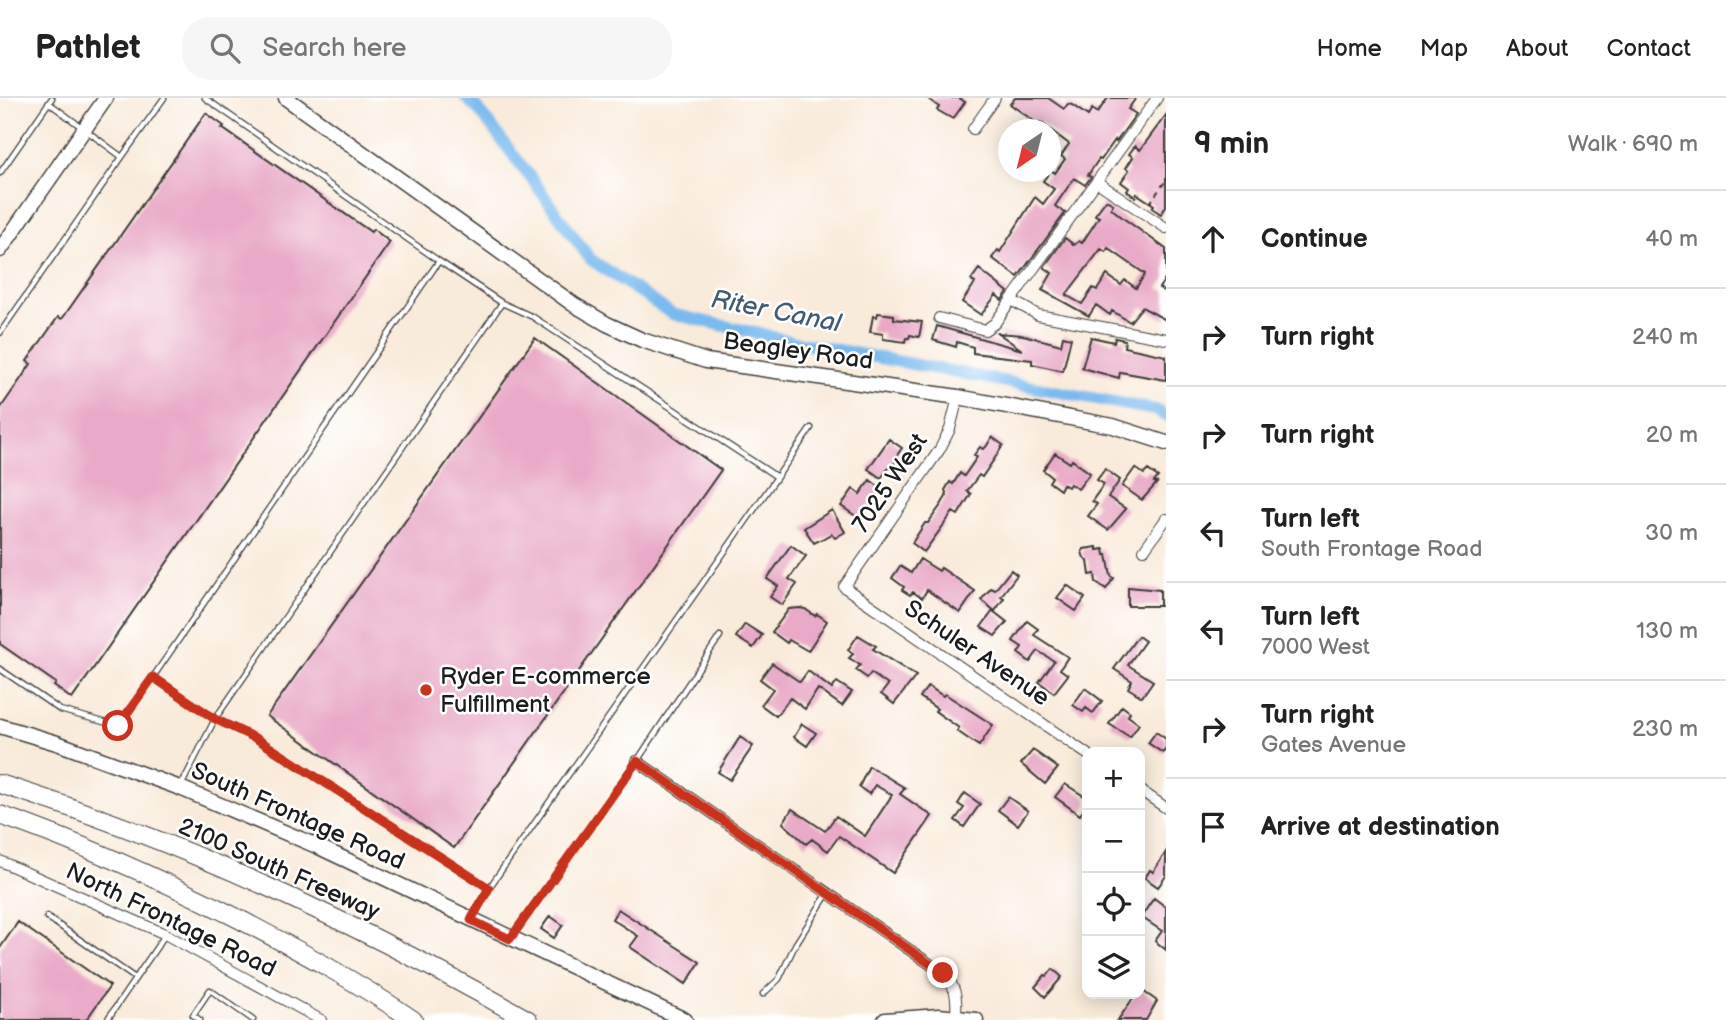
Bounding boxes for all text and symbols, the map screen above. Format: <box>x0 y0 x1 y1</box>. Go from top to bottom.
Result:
search box <box>182 17 672 80</box>
text: Pathlet <box>35 28 140 68</box>
icon: search <box>206 29 244 67</box>
text: Search here <box>262 33 406 64</box>
text: Home <box>1317 34 1382 63</box>
text: Map <box>1420 34 1468 63</box>
text: About <box>1506 34 1568 63</box>
text: Contact <box>1606 34 1691 63</box>
north arrow <box>998 119 1061 182</box>
text: 9 min <box>1194 126 1269 162</box>
text: Walk · 690 m <box>1568 130 1698 158</box>
icon: ahead <box>1194 220 1232 258</box>
text: Continue <box>1261 224 1368 255</box>
text: 40 m <box>1645 225 1698 253</box>
water label: Riter Canal <box>708 284 845 340</box>
icon: right <box>1194 318 1232 356</box>
text: Turn right <box>1261 322 1374 353</box>
text: 240 m <box>1632 323 1698 351</box>
street label: Beagley Road <box>721 326 875 376</box>
icon: right <box>1194 416 1232 454</box>
text: Turn right <box>1261 420 1374 451</box>
text: 20 m <box>1646 421 1698 449</box>
street label: 7025 West <box>846 427 934 538</box>
text: Turn left <box>1261 504 1360 535</box>
icon: left <box>1194 514 1232 552</box>
text: 30 m <box>1645 519 1698 547</box>
text: South Frontage Road <box>1261 535 1482 563</box>
street label: Schuler Avenue <box>899 594 1055 712</box>
text: Turn left <box>1261 602 1360 633</box>
icon: left <box>1194 612 1232 650</box>
text: 130 m <box>1636 617 1698 645</box>
text: 7000 West <box>1261 633 1370 661</box>
place label: Ryder E-commerce Fulfillment <box>440 662 651 719</box>
marker: Ryder E-commerce Fulfillment <box>418 682 434 698</box>
text: Turn right <box>1261 700 1374 731</box>
route start <box>102 710 133 741</box>
icon: right <box>1194 710 1232 748</box>
text: 230 m <box>1632 715 1698 743</box>
text: Gates Avenue <box>1261 731 1406 759</box>
map controls <box>1082 747 1145 999</box>
button: + <box>1082 747 1145 810</box>
street label: South Frontage Road <box>187 756 409 876</box>
icon: arrive <box>1194 808 1232 846</box>
button: − <box>1082 810 1145 873</box>
street label: 2100 South Freeway <box>174 812 384 926</box>
text: Arrive at destination <box>1261 812 1500 843</box>
street label: North Frontage Road <box>61 856 281 984</box>
button: locate <box>1082 873 1145 936</box>
button: layers <box>1082 936 1145 999</box>
route end <box>927 957 958 988</box>

